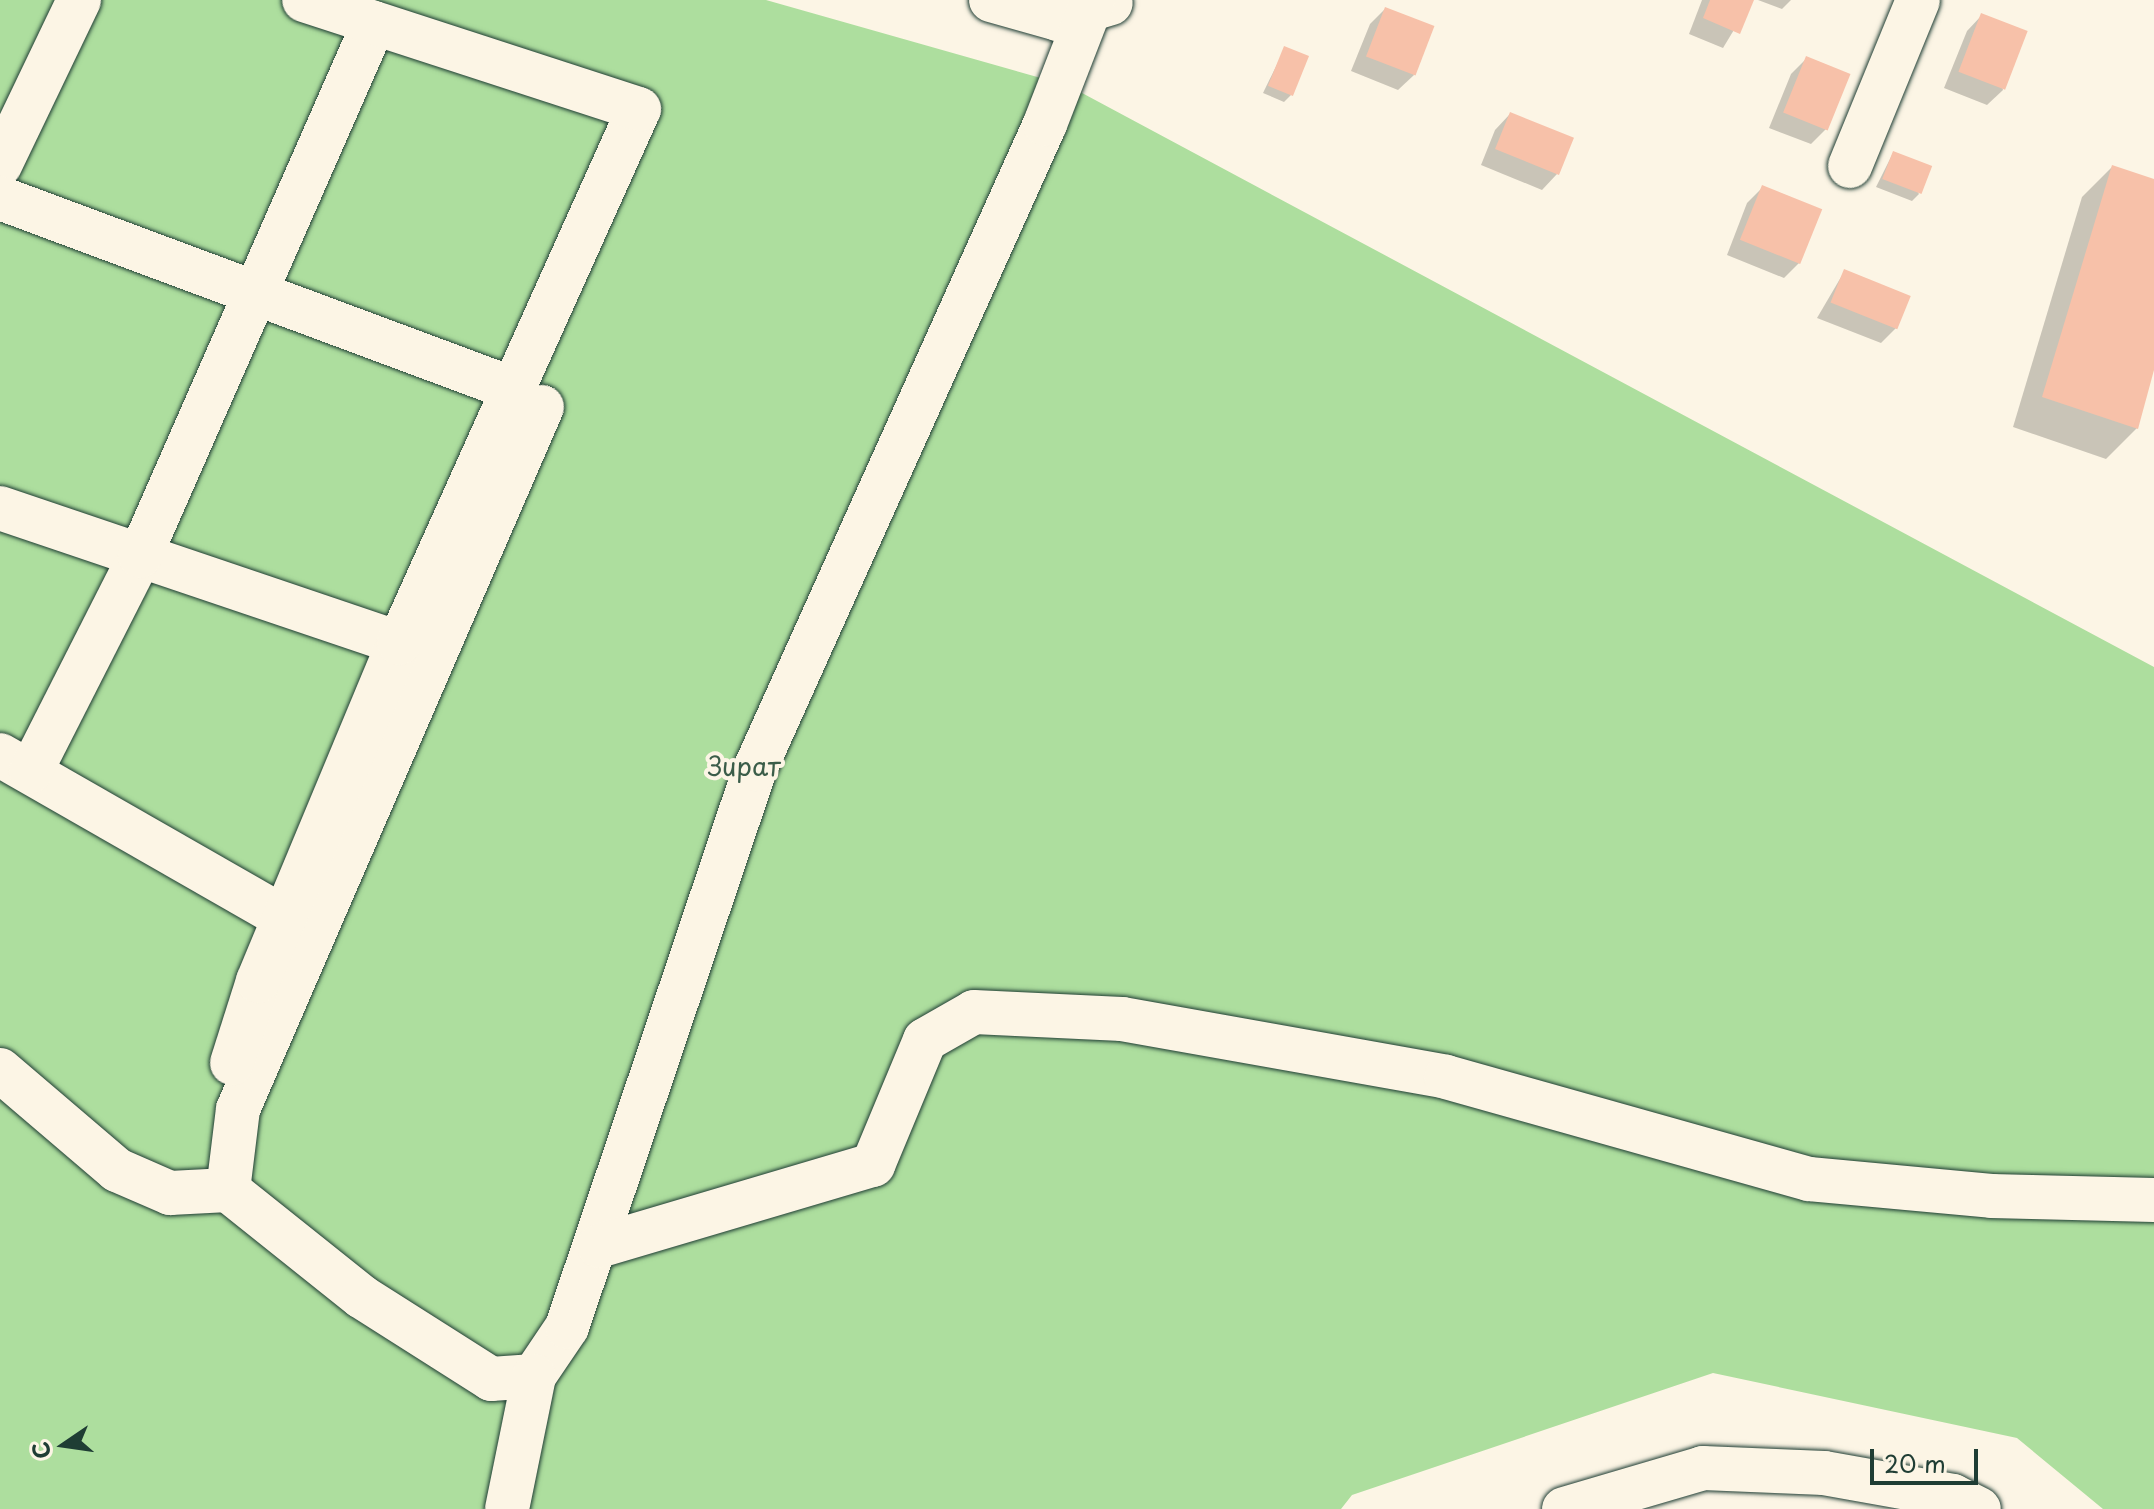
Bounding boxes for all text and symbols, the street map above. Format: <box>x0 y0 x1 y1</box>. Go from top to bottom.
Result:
park label: Зират <box>708 750 780 782</box>
north arrow <box>24 1405 104 1485</box>
scale bar <box>1874 1433 1982 1483</box>
text: С <box>22 1439 58 1462</box>
text: 20 m <box>1884 1445 1946 1481</box>

